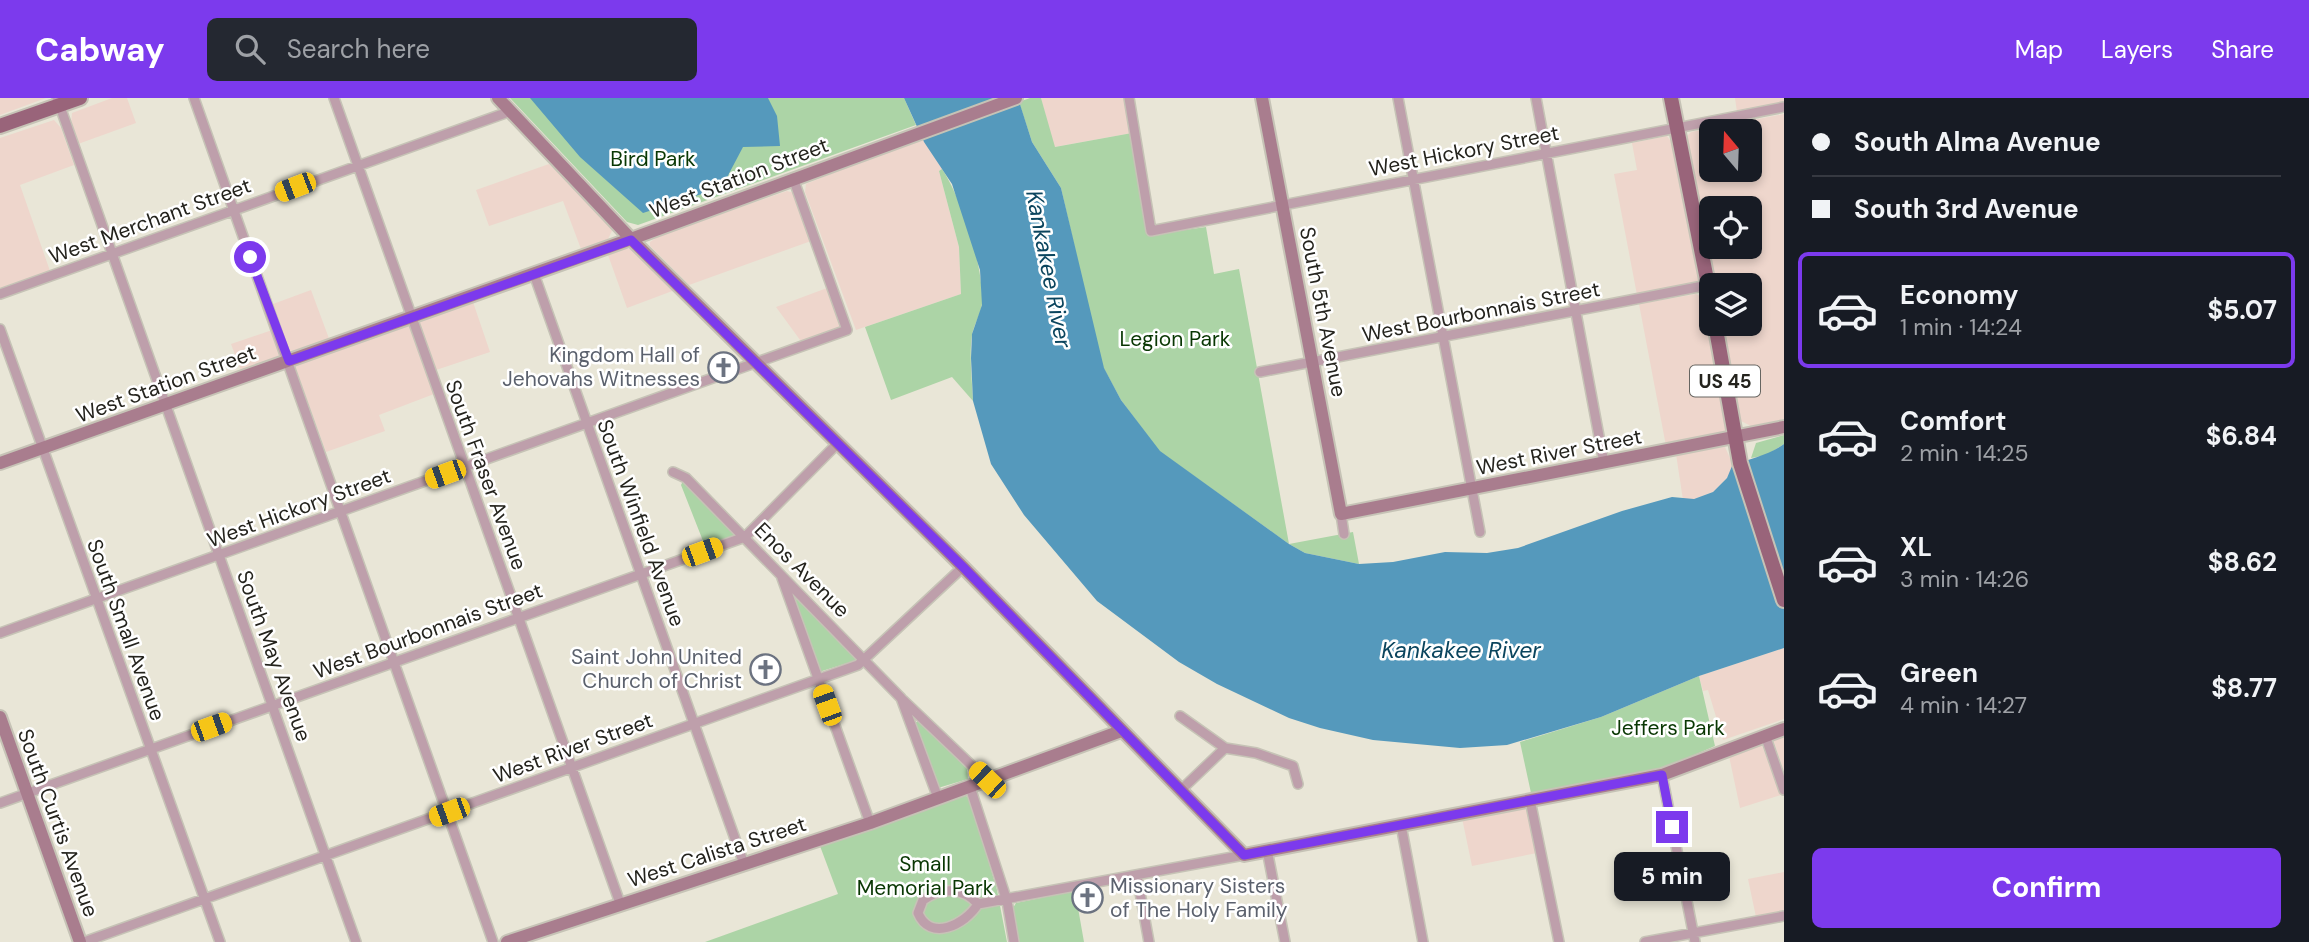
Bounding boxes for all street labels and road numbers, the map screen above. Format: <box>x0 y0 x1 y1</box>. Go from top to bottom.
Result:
street label: West Hickory Street <box>1366 119 1562 183</box>
street label: West Station Street <box>646 131 832 225</box>
street label: West Merchant Street <box>45 171 255 271</box>
street label: South 5th Avenue <box>1293 225 1353 399</box>
street label: West Bourbonnais Street <box>1360 275 1602 349</box>
street label: West Station Street <box>72 338 260 430</box>
road number: US 45 <box>1690 366 1760 396</box>
street label: South Fraser Avenue <box>439 376 533 574</box>
street label: South Winfield Avenue <box>590 416 692 631</box>
street label: West River Street <box>1474 422 1644 482</box>
street label: West Hickory Street <box>203 462 395 554</box>
street label: Enos Avenue <box>748 516 856 624</box>
street label: South Small Avenue <box>80 535 172 725</box>
street label: South May Avenue <box>230 567 318 745</box>
street label: West Bourbonnais Street <box>310 576 546 686</box>
street label: West River Street <box>489 706 657 790</box>
street label: South Curtis Avenue <box>11 725 105 921</box>
street label: West Calista Street <box>624 810 810 894</box>

